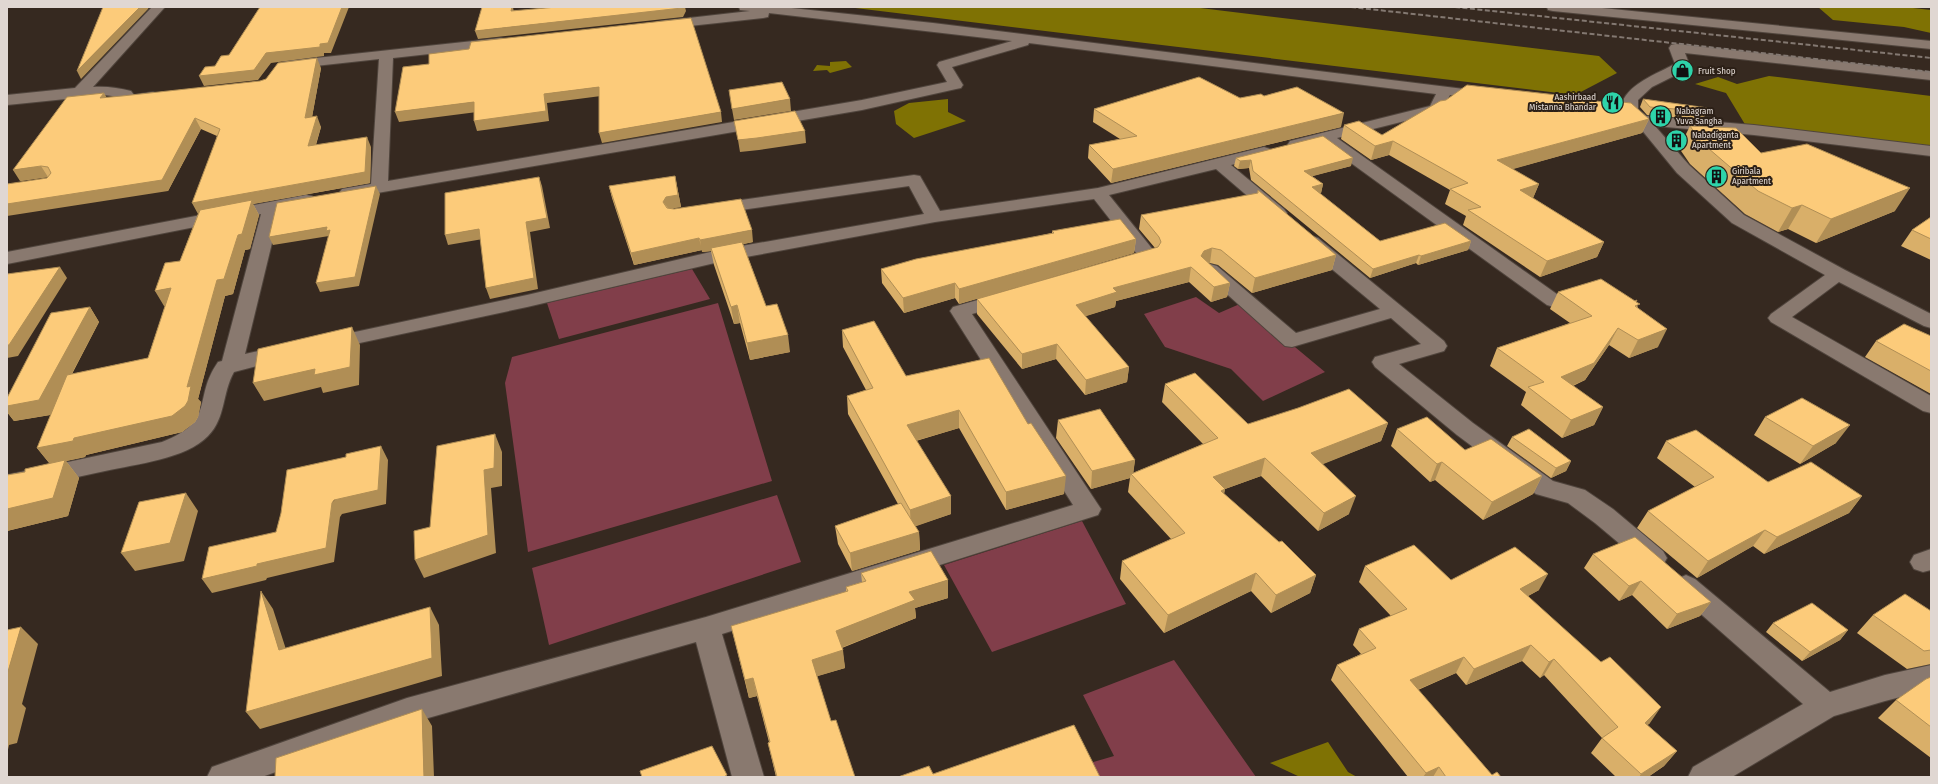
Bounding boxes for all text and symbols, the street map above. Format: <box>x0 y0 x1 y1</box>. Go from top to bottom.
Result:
shop icon: Fruit Shop <box>1669 58 1695 84</box>
place label: Fruit Shop <box>1698 66 1736 76</box>
restaurant icon: Aashirbaad Mistanna Bhandar <box>1599 89 1625 115</box>
place label: Aashirbaad Mistanna Bhandar <box>1529 92 1597 112</box>
building icon: Nabagram Yuva Sangha <box>1648 103 1674 129</box>
place label: Nabagram Yuva Sangha <box>1676 106 1723 126</box>
building icon: Nabadiganta Apartment <box>1663 127 1689 153</box>
place label: Nabadiganta Apartment <box>1692 130 1739 150</box>
building icon: Giribala Apartment <box>1704 163 1730 189</box>
place label: Giribala Apartment <box>1732 166 1771 186</box>

